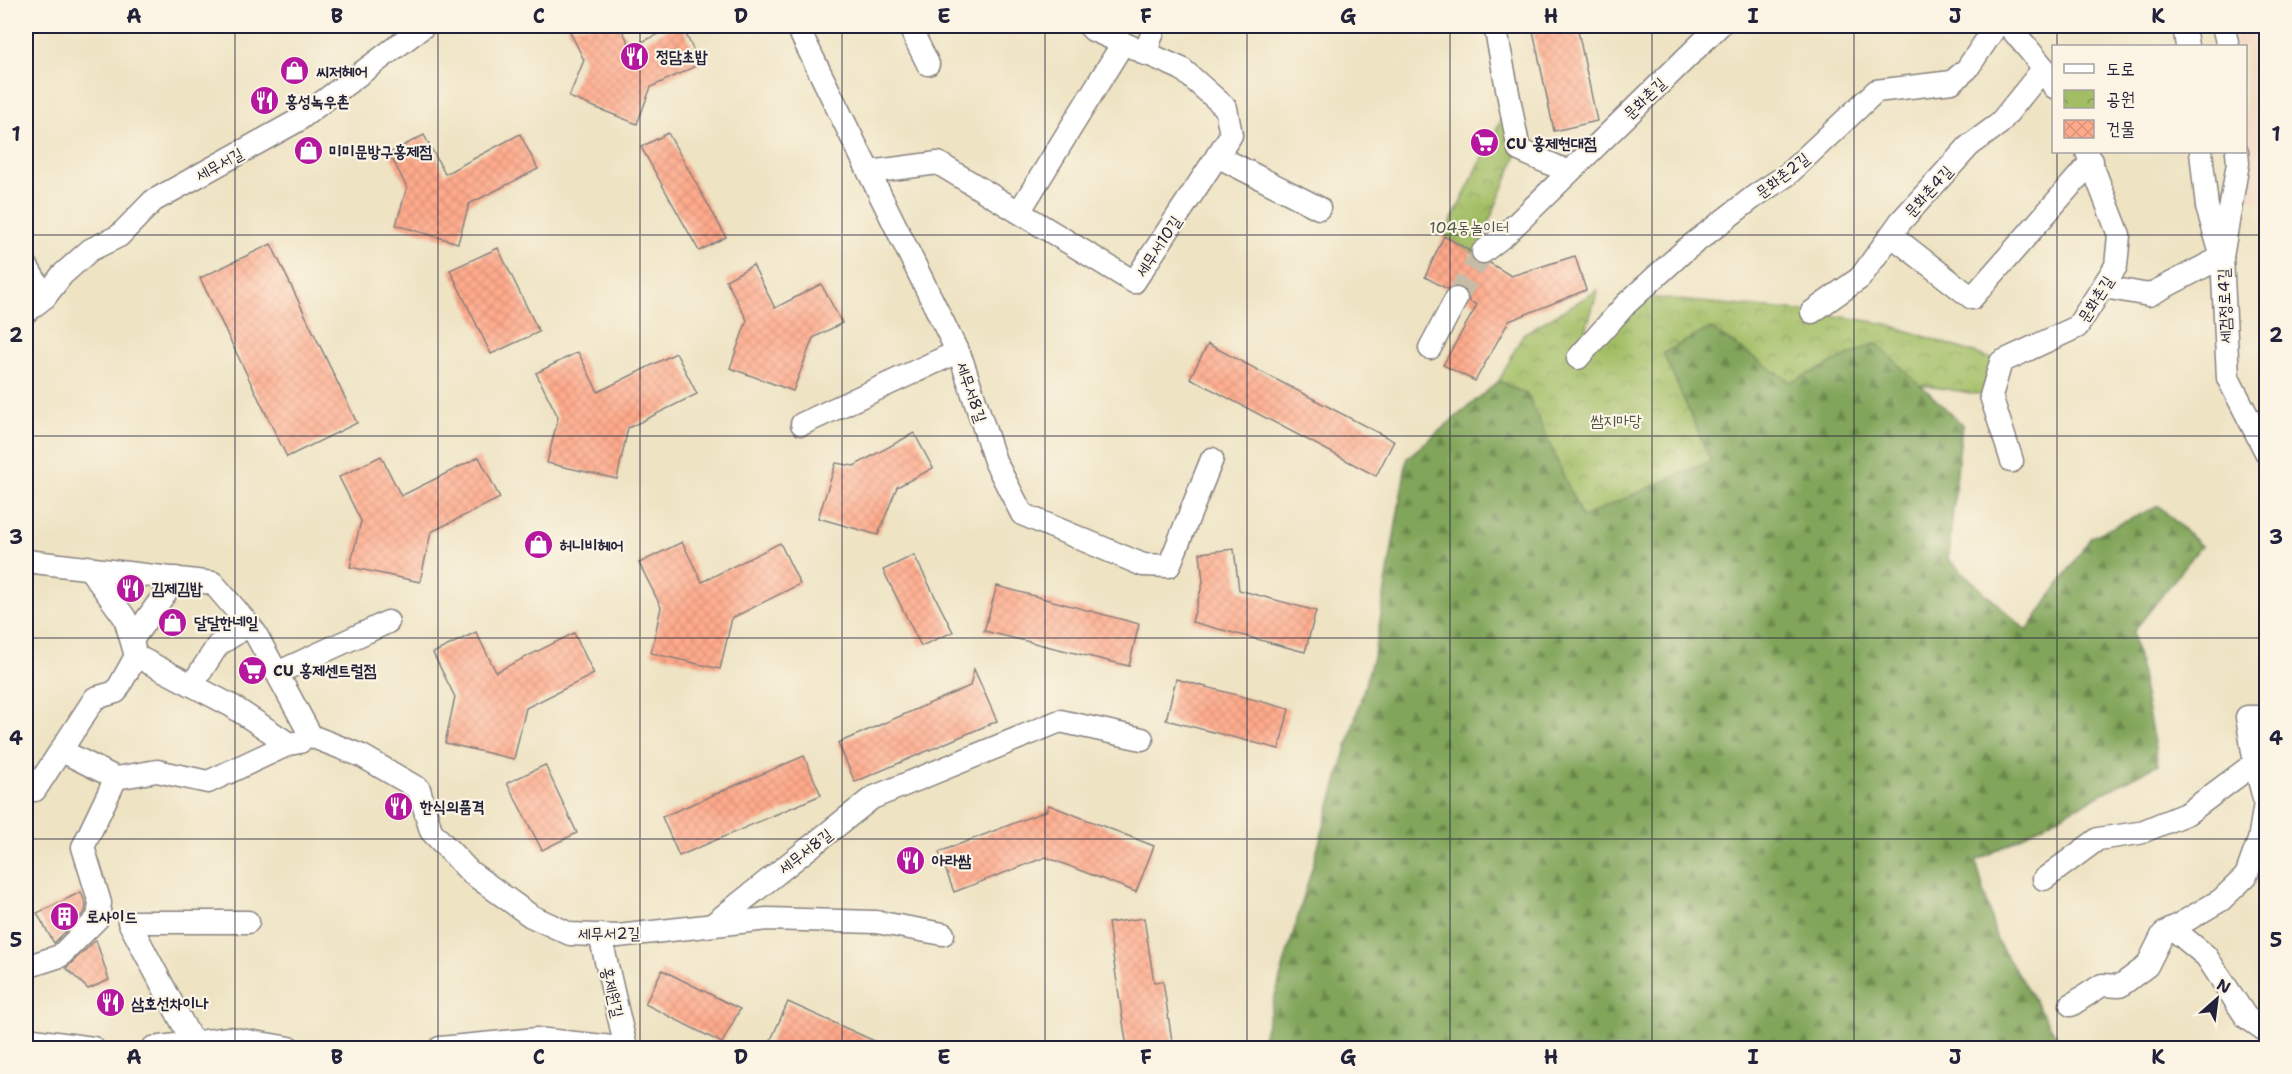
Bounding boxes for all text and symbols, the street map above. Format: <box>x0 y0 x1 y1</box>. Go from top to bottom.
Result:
text: A <box>126 3 142 29</box>
text: B <box>331 3 343 29</box>
text: C <box>533 3 545 29</box>
text: D <box>734 3 748 29</box>
text: E <box>937 3 951 29</box>
text: F <box>1140 3 1152 29</box>
text: G <box>1340 3 1356 29</box>
text: H <box>1544 3 1558 29</box>
text: I <box>1747 3 1759 29</box>
text: J <box>1949 3 1962 29</box>
text: K <box>2151 3 2165 29</box>
restaurant icon: 정담초밥 <box>619 40 651 72</box>
legend <box>2052 45 2247 153</box>
place label: 정담초밥 <box>656 46 708 67</box>
shop icon: 씨저헤어 <box>279 55 311 87</box>
text: 도로 <box>2106 57 2135 81</box>
place label: 씨저헤어 <box>316 61 368 82</box>
street label: 문화촌길 <box>1619 73 1670 124</box>
restaurant icon: 홍성녹우촌 <box>248 85 280 117</box>
text: 공원 <box>2106 87 2135 111</box>
place label: 홍성녹우촌 <box>285 91 350 112</box>
text: 건물 <box>2106 117 2135 141</box>
text: 1 <box>11 121 21 147</box>
text: 1 <box>2271 121 2281 147</box>
supermarket icon: CU 홍제현대점 <box>1469 127 1501 159</box>
place label: CU 홍제현대점 <box>1506 133 1597 154</box>
shop icon: 미미문방구홍제점 <box>292 135 324 167</box>
place label: 미미문방구홍제점 <box>329 141 432 162</box>
street label: 세무서길 <box>192 143 247 186</box>
street label: 문화촌2길 <box>1751 148 1814 203</box>
street label: 문화촌4길 <box>1900 161 1957 222</box>
street label: 세무서10길 <box>1131 212 1186 281</box>
park label: 104동놀이터 <box>1429 217 1509 238</box>
street label: 세검정로4길 <box>2213 268 2236 344</box>
street label: 문화촌길 <box>2073 272 2118 327</box>
text: 2 <box>9 322 23 348</box>
text: 2 <box>2269 322 2283 348</box>
street label: 세무서8길 <box>951 359 992 425</box>
park label: 쌈지마당 <box>1590 410 1642 431</box>
text: 3 <box>9 524 23 550</box>
text: 3 <box>2269 524 2283 550</box>
shop icon: 허니비헤어 <box>522 529 554 561</box>
place label: 허니비헤어 <box>559 535 624 556</box>
restaurant icon: 김제김밥 <box>114 572 146 604</box>
place label: 김제김밥 <box>151 578 203 599</box>
shop icon: 달달한네일 <box>157 606 189 638</box>
place label: 달달한네일 <box>194 612 259 633</box>
supermarket icon: CU 홍제센트럴점 <box>236 654 268 686</box>
place label: CU 홍제센트럴점 <box>273 660 377 681</box>
text: 4 <box>9 725 23 751</box>
text: 4 <box>2269 725 2283 751</box>
restaurant icon: 한식의품격 <box>383 790 415 822</box>
place label: 한식의품격 <box>419 796 485 817</box>
street label: 세무서8길 <box>774 824 837 879</box>
restaurant icon: 아라쌈 <box>895 844 927 876</box>
place label: 아라쌈 <box>931 850 972 871</box>
building icon: 로사이드 <box>49 900 81 932</box>
place label: 로사이드 <box>86 906 138 927</box>
street label: 세무서2길 <box>577 922 641 945</box>
text: 5 <box>10 927 22 953</box>
text: 5 <box>2270 927 2282 953</box>
street label: 홍제원길 <box>596 965 629 1020</box>
north arrow <box>2187 969 2247 1029</box>
text: N <box>2213 974 2234 998</box>
restaurant icon: 삼호선차이나 <box>94 987 126 1019</box>
place label: 삼호선차이나 <box>131 993 209 1014</box>
text: A <box>126 1044 142 1070</box>
text: B <box>331 1044 343 1070</box>
text: C <box>533 1044 545 1070</box>
text: D <box>734 1044 748 1070</box>
text: E <box>937 1044 951 1070</box>
text: F <box>1140 1044 1152 1070</box>
text: G <box>1340 1044 1356 1070</box>
text: H <box>1544 1044 1558 1070</box>
text: I <box>1747 1044 1759 1070</box>
text: J <box>1949 1044 1962 1070</box>
text: K <box>2151 1044 2165 1070</box>

